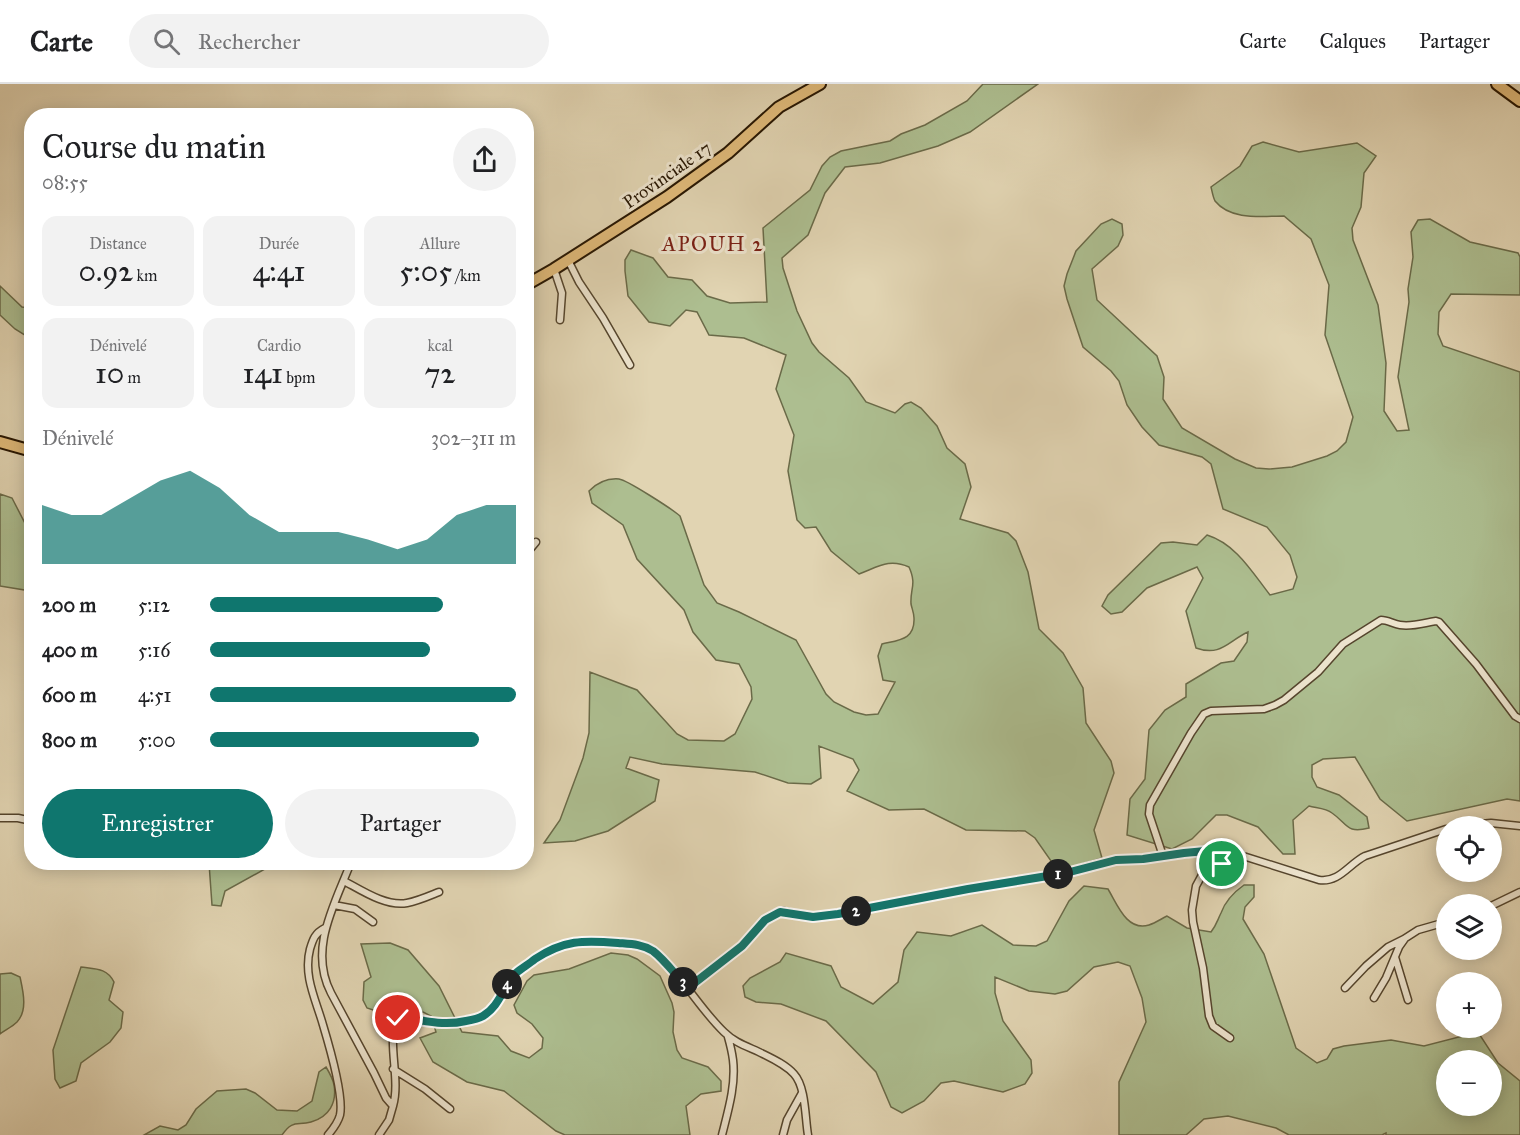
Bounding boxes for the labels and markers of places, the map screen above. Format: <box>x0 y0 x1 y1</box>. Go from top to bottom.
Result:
pin <box>1196 838 1247 889</box>
pin: 1 <box>1043 859 1073 889</box>
pin: 2 <box>841 896 871 926</box>
pin: 3 <box>668 967 698 997</box>
pin: 4 <box>492 969 522 999</box>
pin <box>372 992 423 1043</box>

